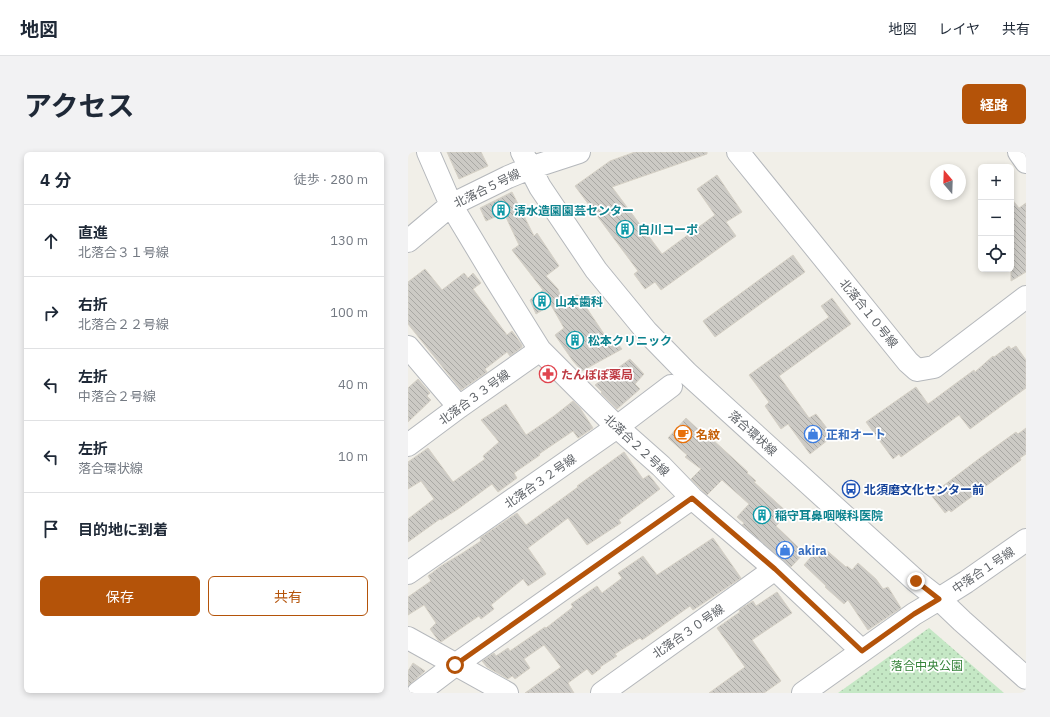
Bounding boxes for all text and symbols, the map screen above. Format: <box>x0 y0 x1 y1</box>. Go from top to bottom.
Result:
text: 地図 <box>20 17 58 41</box>
text: 地図 <box>888 20 916 38</box>
text: レイヤ <box>938 20 980 38</box>
text: 共有 <box>1002 20 1030 38</box>
button: 経路 <box>962 84 1026 124</box>
text: アクセス <box>24 87 135 124</box>
north arrow <box>930 164 966 200</box>
map controls <box>978 164 1014 272</box>
button: + <box>978 164 1014 200</box>
street label: 北落合５号線 <box>451 165 523 211</box>
text: 4 分 <box>40 169 71 191</box>
text: 徒歩 · 280 m <box>294 171 368 188</box>
building icon: 清水造園園芸センター <box>491 200 511 220</box>
button: − <box>978 200 1014 236</box>
place label: 清水造園園芸センター <box>514 203 634 218</box>
building icon: 白川コーポ <box>615 219 635 239</box>
place label: 白川コーポ <box>638 222 698 237</box>
text: 直進 <box>78 223 108 242</box>
icon: ahead <box>40 230 62 252</box>
text: 130 m <box>330 232 368 249</box>
button: locate <box>978 236 1014 272</box>
text: 北落合３１号線 <box>78 244 169 261</box>
street label: 北落合１０号線 <box>837 276 901 350</box>
building icon: 山本歯科 <box>532 291 552 311</box>
place label: 山本歯科 <box>555 294 603 309</box>
text: 右折 <box>78 295 108 314</box>
icon: right <box>40 302 62 324</box>
text: 100 m <box>330 304 368 321</box>
text: 北落合２２号線 <box>78 316 169 333</box>
building icon: 松本クリニック <box>565 330 585 350</box>
place label: 松本クリニック <box>588 333 672 348</box>
pharmacy icon: たんぽぽ薬局 <box>538 364 558 384</box>
street label: 北落合３３号線 <box>436 366 512 428</box>
text: 左折 <box>78 367 108 386</box>
place label: たんぽぽ薬局 <box>561 367 633 382</box>
icon: left <box>40 374 62 396</box>
text: 40 m <box>338 376 368 393</box>
text: 中落合２号線 <box>78 388 156 405</box>
street label: 落合環状線 <box>726 407 780 459</box>
street label: 北落合２２号線 <box>601 411 673 479</box>
cafe icon: 名紋 <box>673 424 693 444</box>
shop icon: 正和オート <box>803 424 823 444</box>
place label: 名紋 <box>696 427 720 442</box>
place label: 正和オート <box>826 427 886 442</box>
text: 左折 <box>78 439 108 458</box>
icon: left <box>40 446 62 468</box>
text: 10 m <box>338 448 368 465</box>
street label: 北落合３２号線 <box>501 451 579 511</box>
text: 落合環状線 <box>78 460 143 477</box>
bus stop icon: 北須磨文化センター前 <box>841 479 861 499</box>
place label: 北須磨文化センター前 <box>864 482 984 497</box>
building icon: 稲守耳鼻咽喉科医院 <box>752 505 772 525</box>
place label: 稲守耳鼻咽喉科医院 <box>775 508 883 523</box>
icon: arrive <box>40 518 62 540</box>
text: 目的地に到着 <box>78 520 168 539</box>
shop icon: akira <box>775 540 795 560</box>
place label: akira <box>798 543 827 558</box>
street label: 中落合１号線 <box>949 544 1017 596</box>
route end <box>907 572 925 590</box>
button: 保存 <box>40 576 200 616</box>
button: 共有 <box>208 576 368 616</box>
street label: 北落合３０号線 <box>649 601 727 661</box>
route start <box>446 656 464 674</box>
park label: 落合中央公園 <box>891 658 963 673</box>

